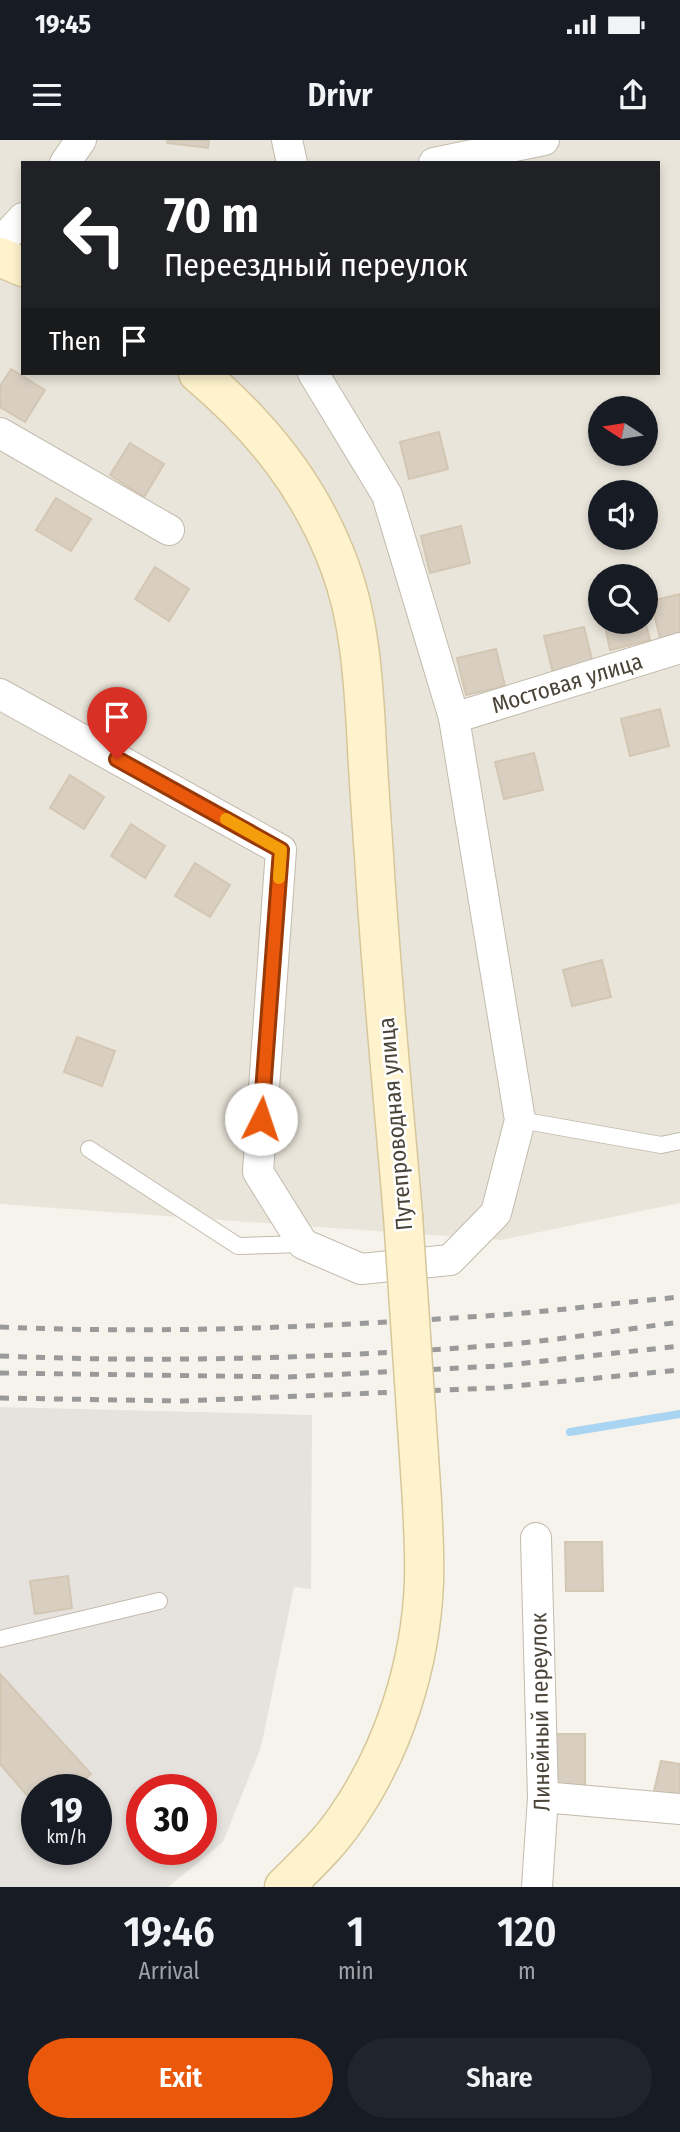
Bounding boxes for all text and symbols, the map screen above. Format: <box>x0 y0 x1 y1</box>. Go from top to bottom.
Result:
text: 19:45 <box>35 9 91 40</box>
icon: menu <box>28 76 66 114</box>
text: Drivr <box>307 76 373 114</box>
icon: share <box>614 76 652 114</box>
text: 70 m <box>164 186 259 245</box>
icon: left <box>49 189 140 280</box>
text: Переездный переулок <box>164 246 468 284</box>
icon: arrive <box>115 322 153 360</box>
text: Then <box>49 326 101 357</box>
north arrow <box>588 396 658 466</box>
map controls <box>588 396 658 634</box>
button: sound <box>588 480 658 550</box>
button: search <box>588 564 658 634</box>
street label: Мостовая улица <box>488 647 646 719</box>
pin <box>87 687 147 759</box>
icon: arrive <box>98 698 136 736</box>
street label: Путепроводная улица <box>372 1016 418 1232</box>
position arrow <box>224 1082 298 1156</box>
street label: Линейный переулок <box>524 1612 556 1812</box>
speed limit sign: 30 <box>126 1774 217 1865</box>
text: 19 <box>50 1789 83 1831</box>
text: km/h <box>46 1826 87 1848</box>
text: 19:46 <box>123 1907 215 1957</box>
text: 1 <box>347 1907 365 1957</box>
text: 120 <box>497 1907 557 1957</box>
text: Arrival <box>139 1957 200 1985</box>
text: min <box>338 1957 374 1985</box>
text: m <box>518 1957 536 1985</box>
button: Exit <box>28 2038 333 2118</box>
button: Share <box>347 2038 652 2118</box>

